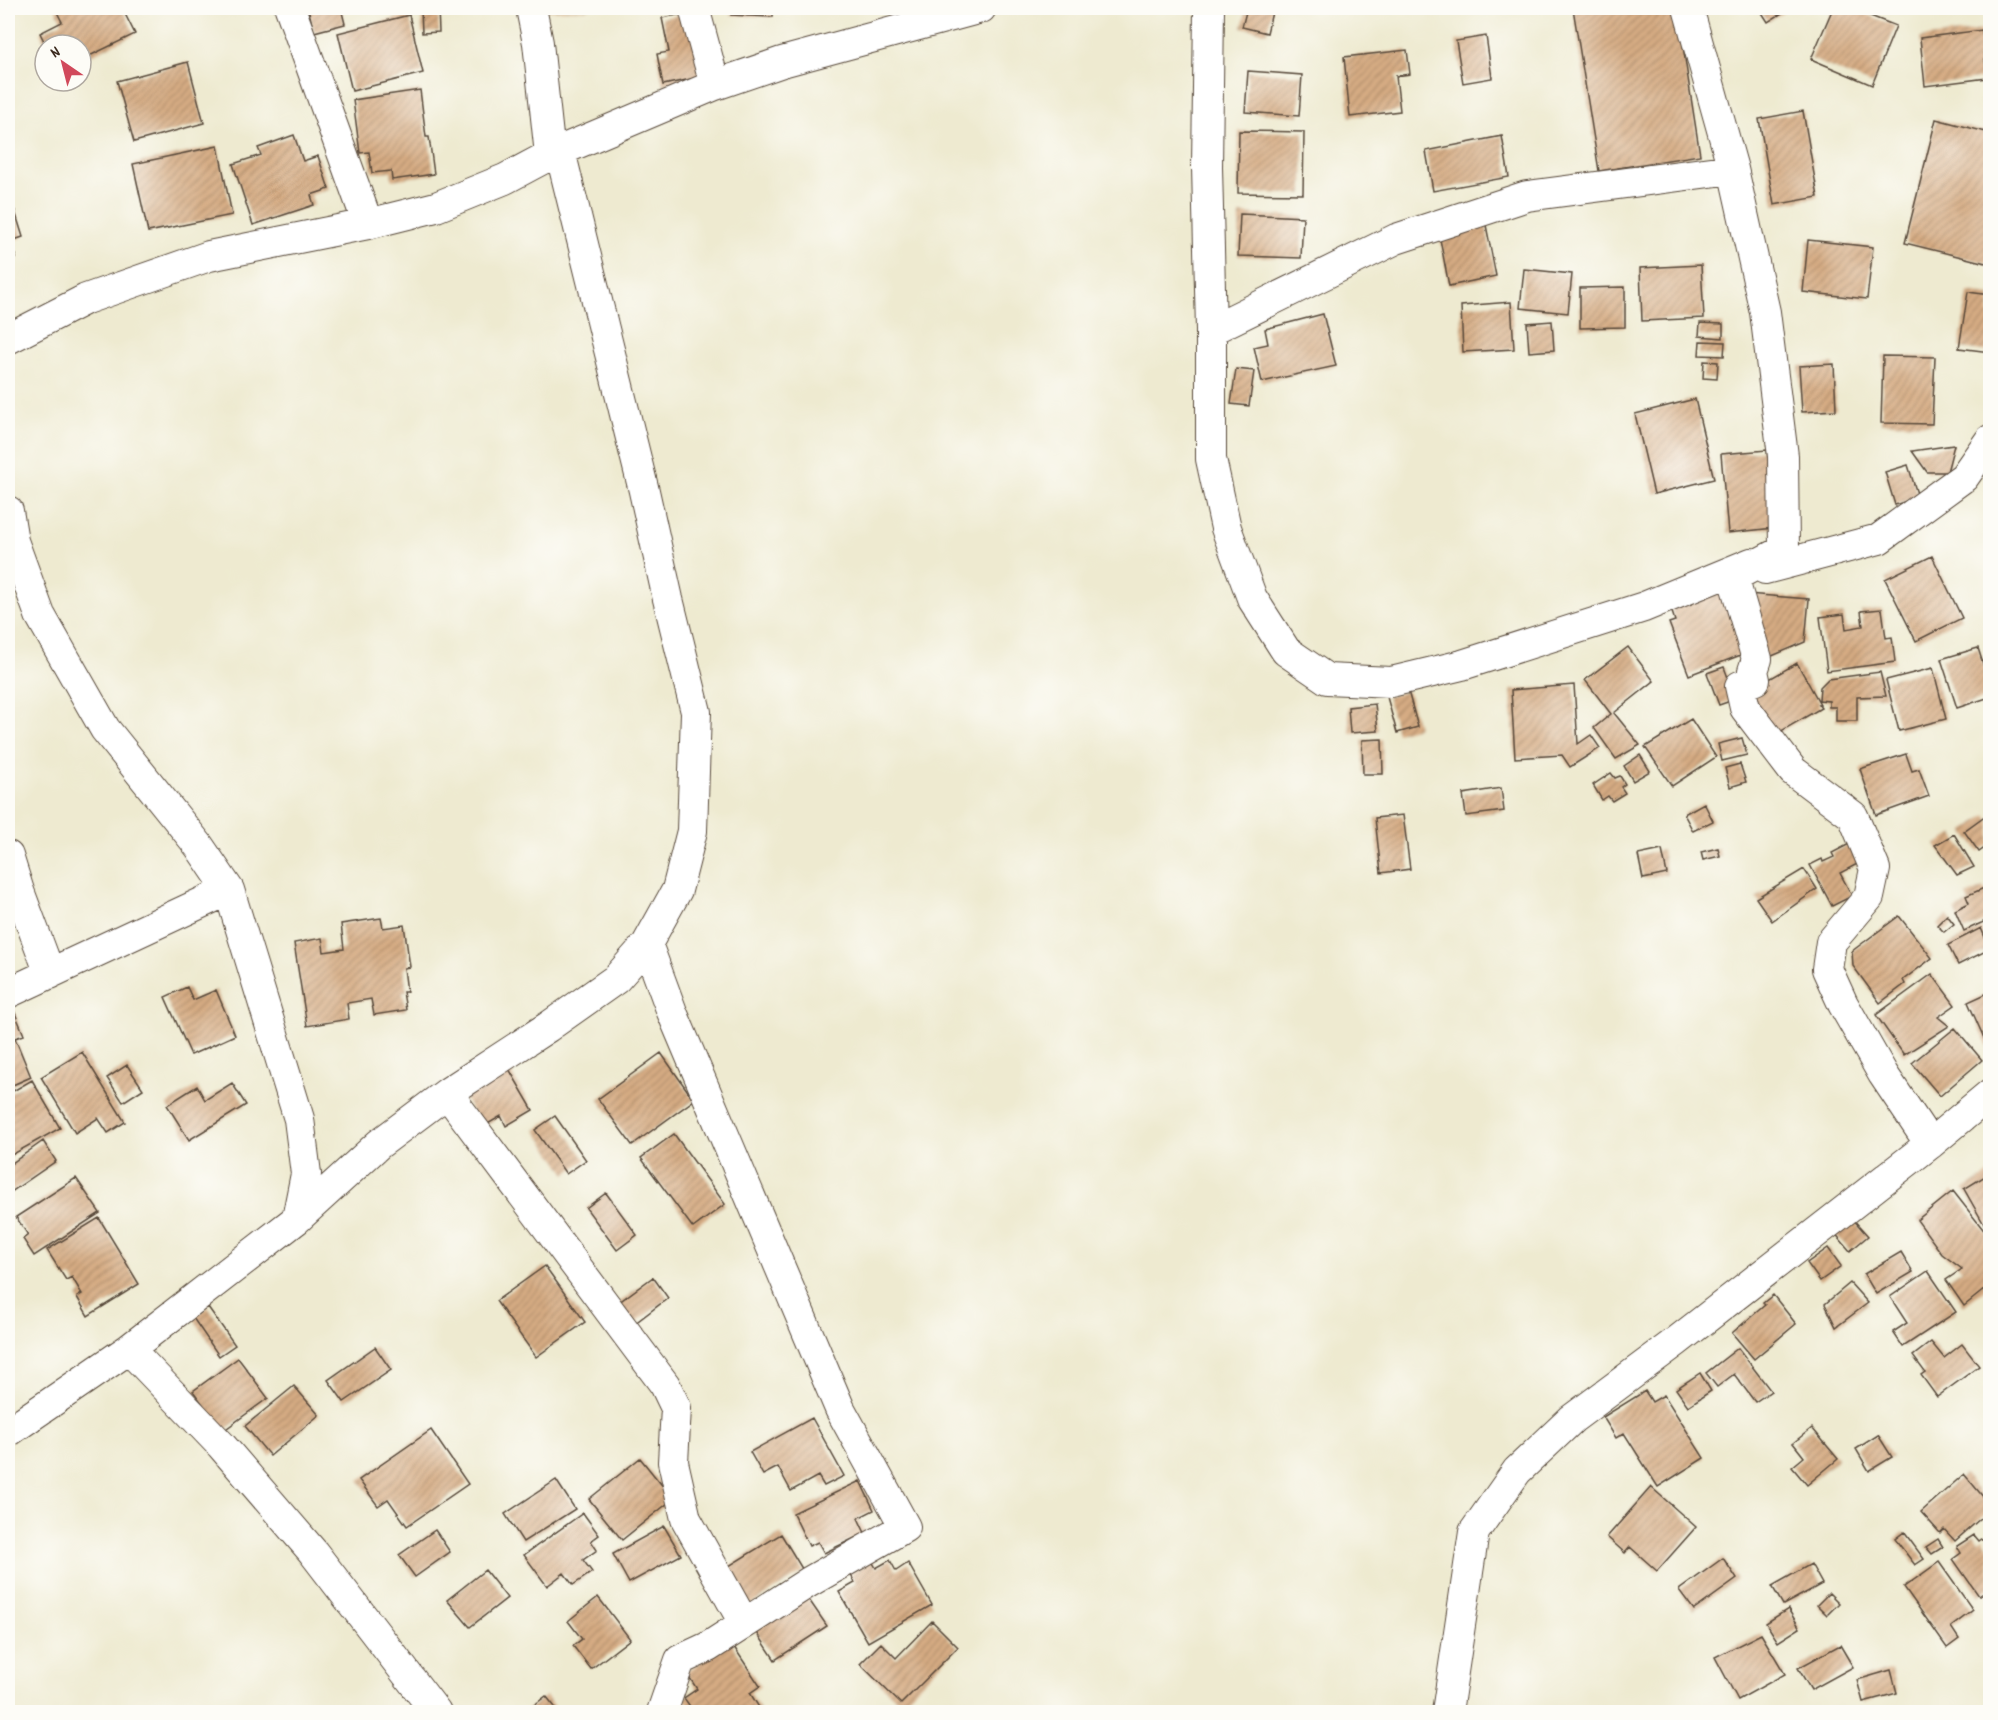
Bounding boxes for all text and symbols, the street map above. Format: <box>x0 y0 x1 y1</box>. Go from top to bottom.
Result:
north arrow <box>33 33 93 93</box>
text: N <box>46 41 66 64</box>

